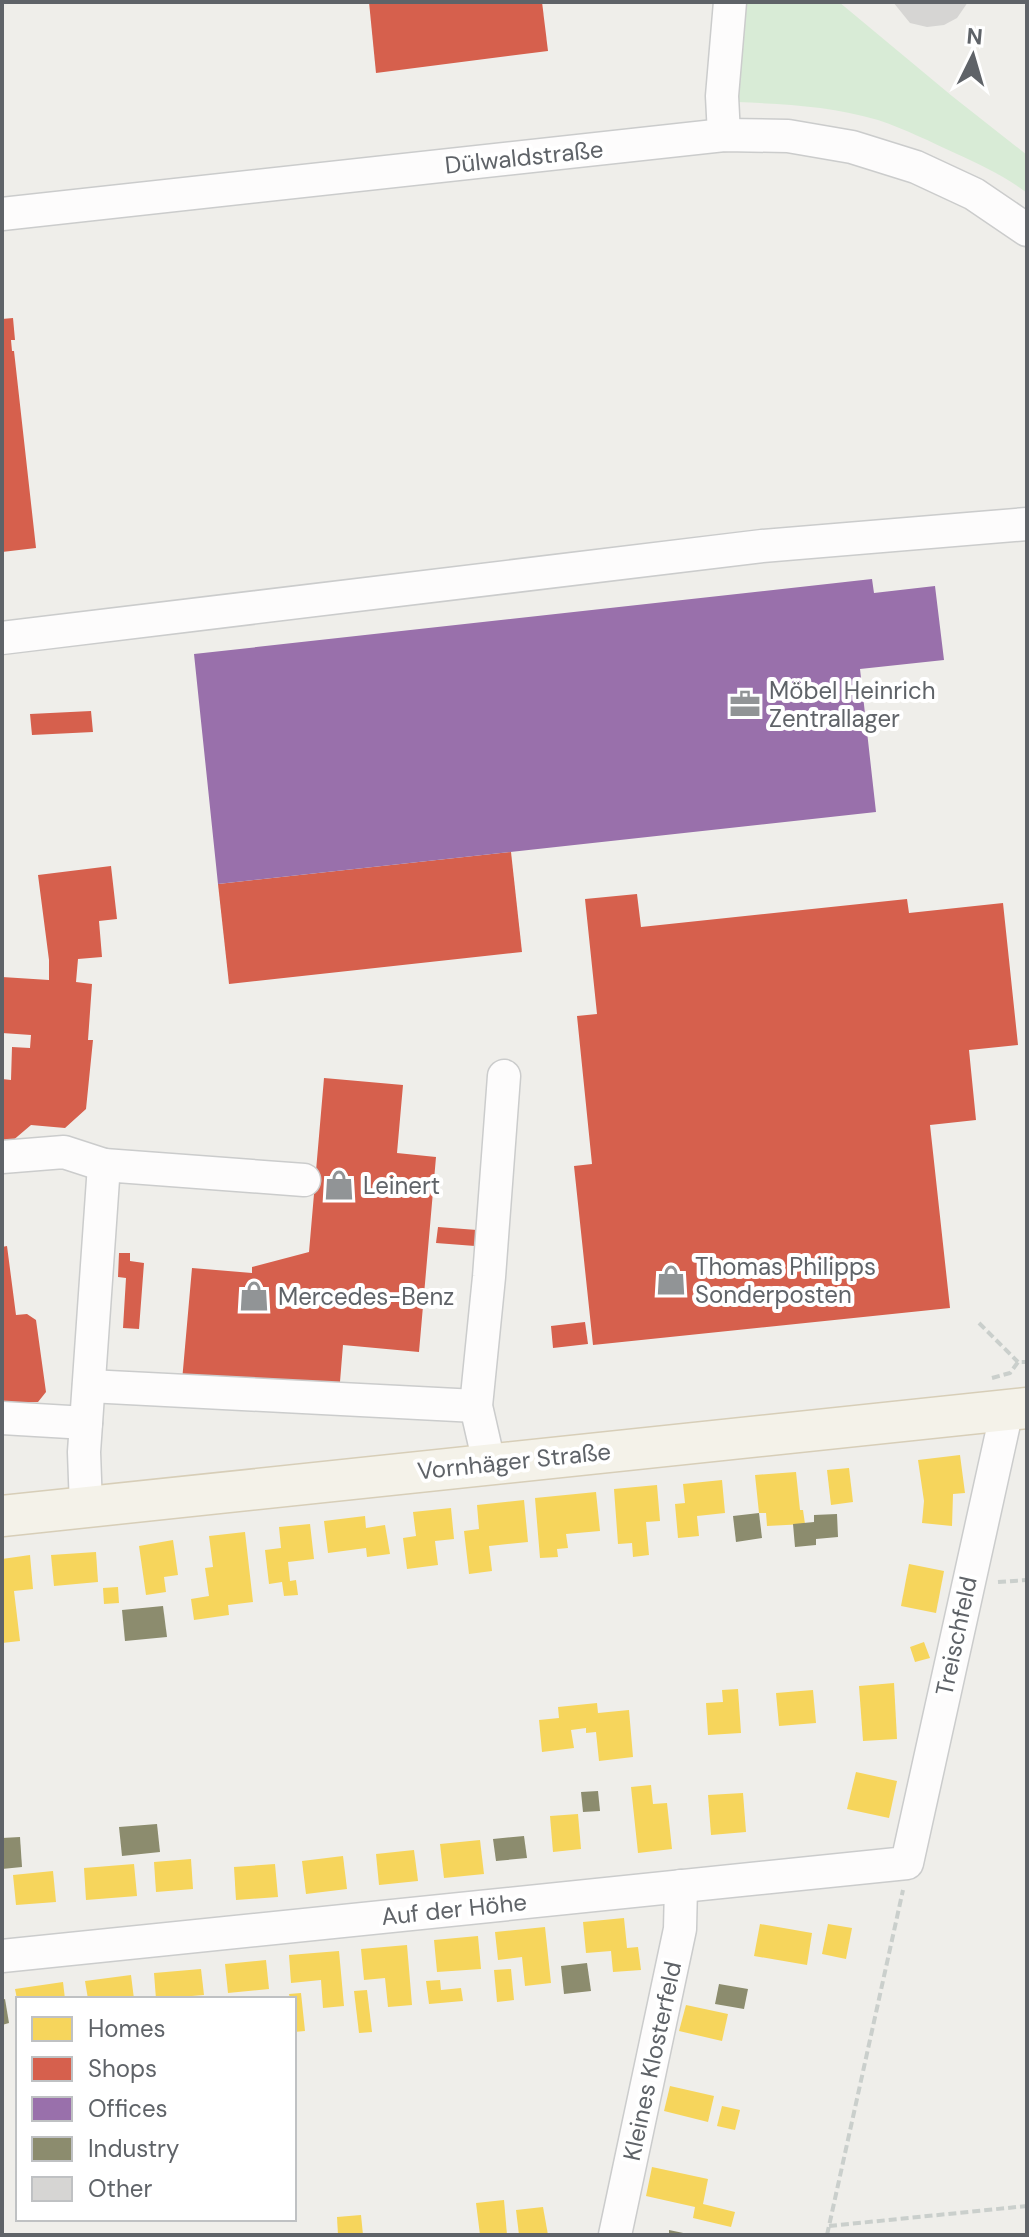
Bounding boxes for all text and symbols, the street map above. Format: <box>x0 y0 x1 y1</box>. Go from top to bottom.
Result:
north arrow <box>933 16 1013 96</box>
text: N <box>965 21 984 52</box>
street label: Dülwaldstraße <box>443 133 605 181</box>
place label: Möbel Heinrich Zentrallager <box>769 675 936 734</box>
office icon: Möbel Heinrich Zentrallager <box>728 687 762 721</box>
shop icon: Leinert <box>322 1168 356 1202</box>
place label: Leinert <box>363 1170 440 1201</box>
place label: Thomas Philipps Sonderposten <box>695 1251 876 1310</box>
shop icon: Thomas Philipps Sonderposten <box>654 1263 688 1297</box>
shop icon: Mercedes-Benz <box>237 1279 271 1313</box>
place label: Mercedes-Benz <box>278 1281 454 1312</box>
street label: Vornhäger Straße <box>416 1435 612 1487</box>
street label: Treischfeld <box>928 1574 984 1698</box>
street label: Auf der Höhe <box>380 1886 528 1932</box>
street label: Kleines Klosterfeld <box>616 1958 688 2164</box>
legend <box>16 1997 296 2221</box>
text: Homes <box>88 2013 166 2044</box>
text: Shops <box>88 2053 157 2084</box>
text: Offices <box>88 2093 168 2124</box>
text: Industry <box>88 2133 179 2164</box>
text: Other <box>88 2173 152 2204</box>

